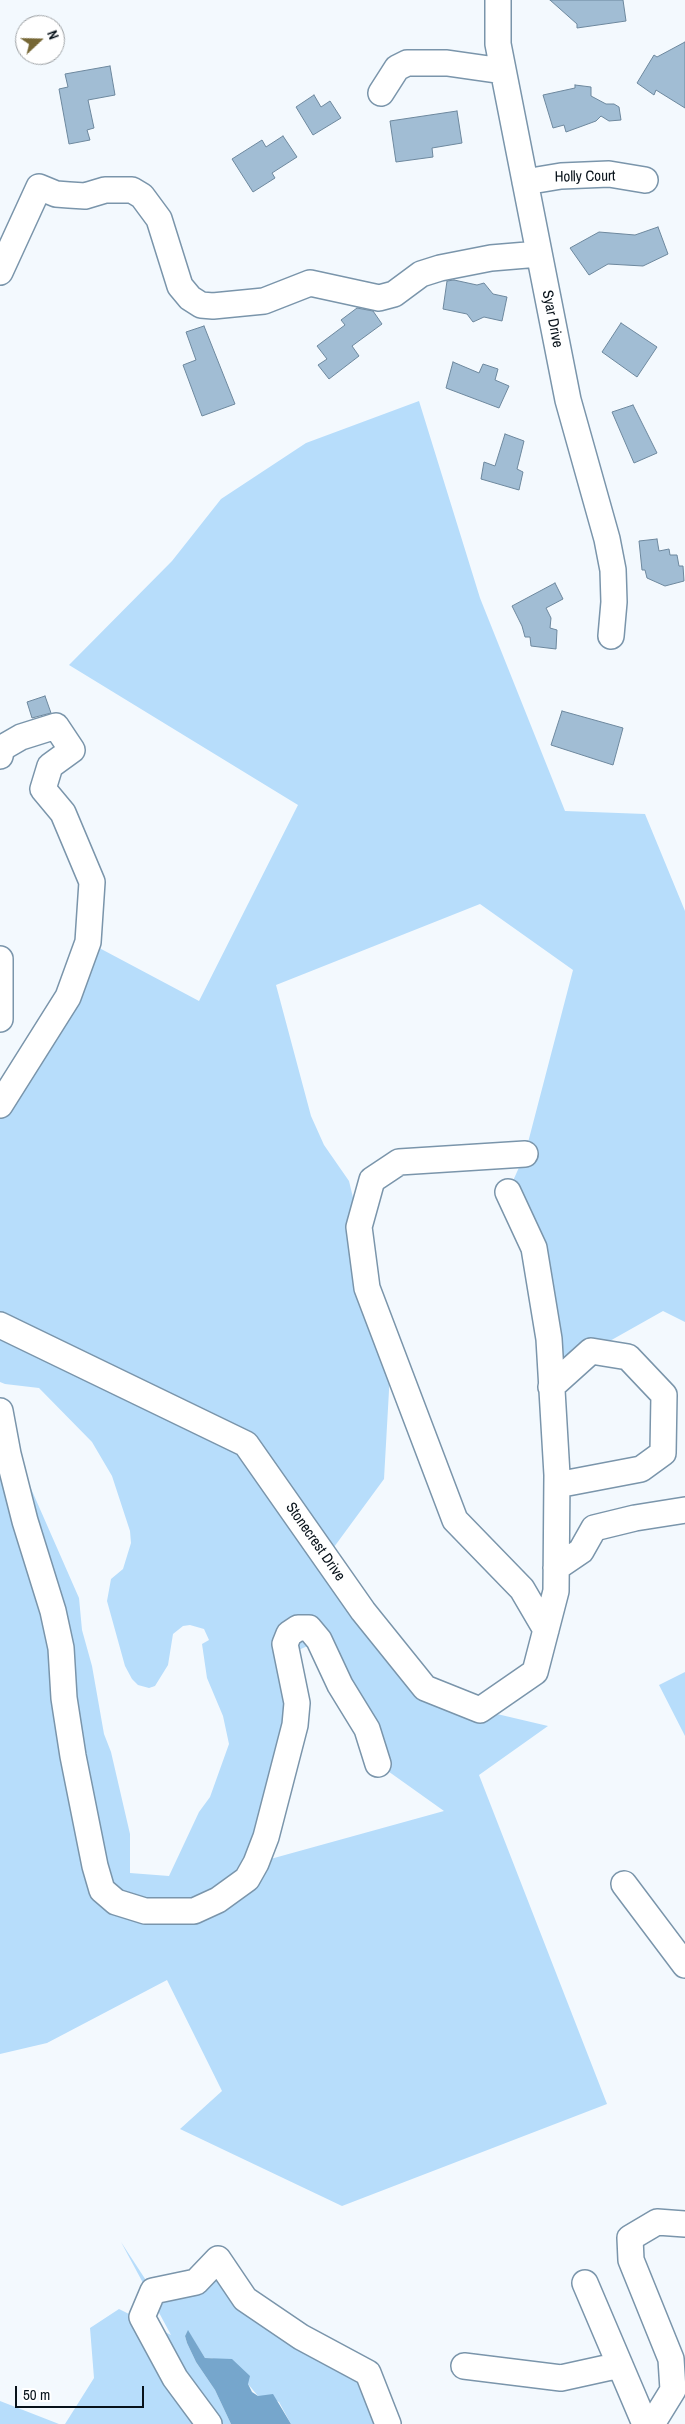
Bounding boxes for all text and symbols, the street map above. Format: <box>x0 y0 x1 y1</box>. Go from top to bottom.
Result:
north arrow <box>15 15 65 65</box>
text: N <box>43 28 63 42</box>
street label: Holly Court <box>554 167 616 187</box>
street label: Syar Drive <box>538 289 566 349</box>
street label: Stonecrest Drive <box>281 1499 349 1585</box>
scale bar <box>18 2376 146 2408</box>
text: 50 m <box>23 2384 50 2405</box>

